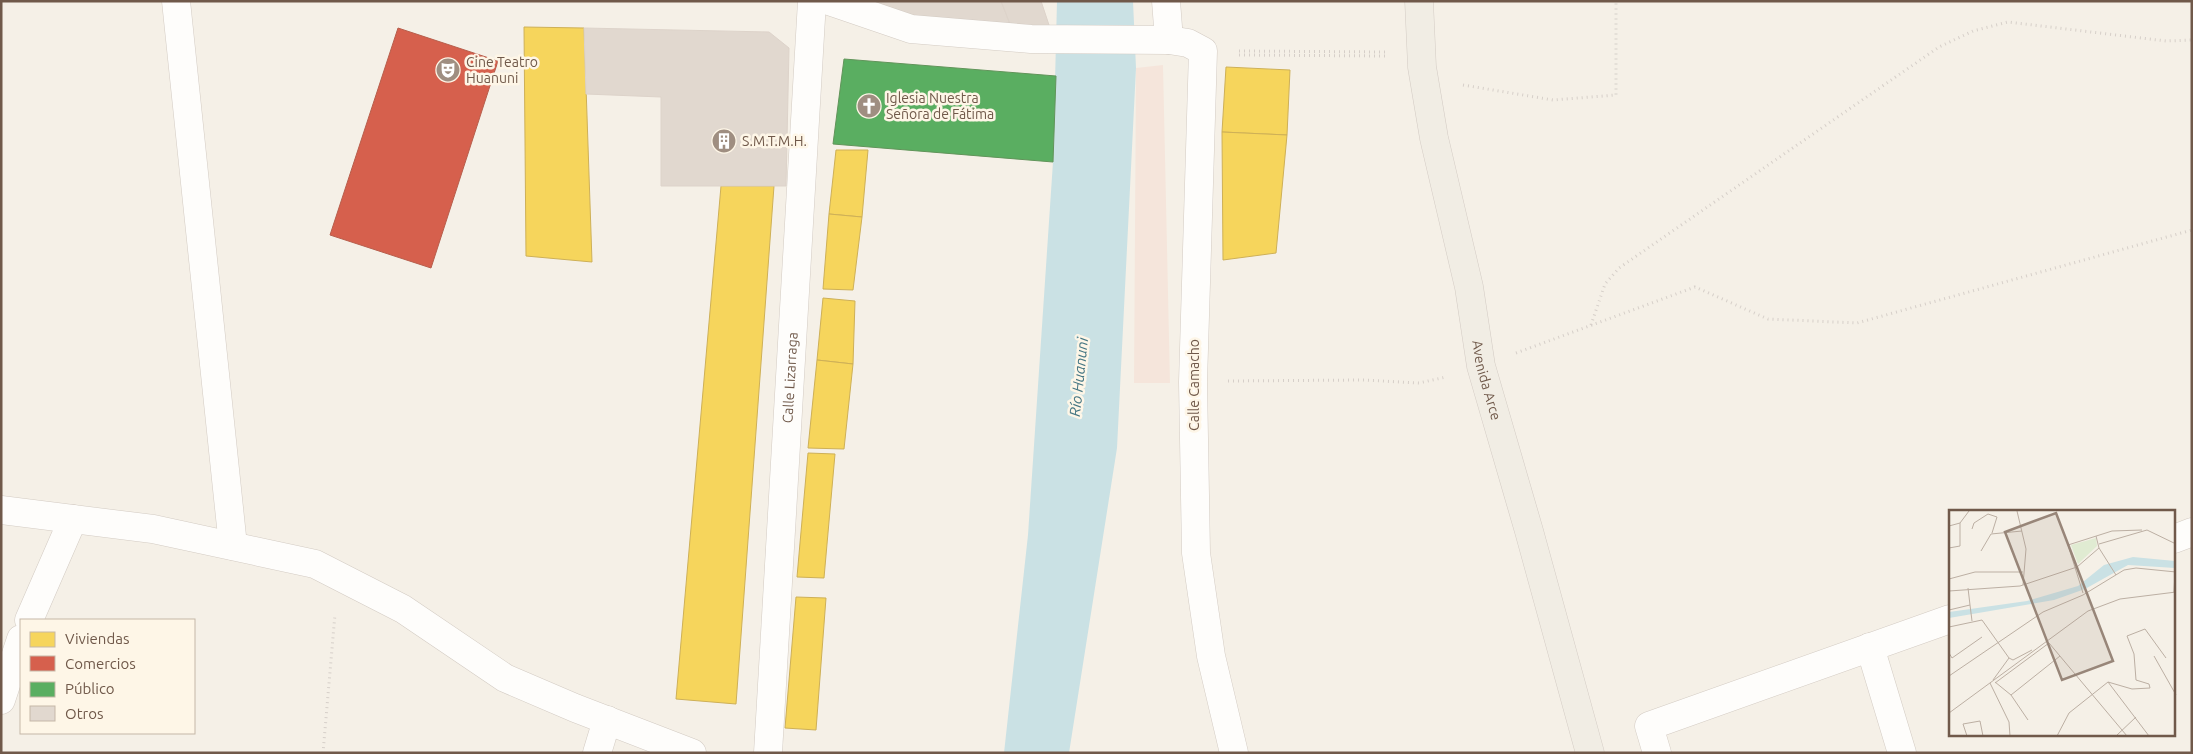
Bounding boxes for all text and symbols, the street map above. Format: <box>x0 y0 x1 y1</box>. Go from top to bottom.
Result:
place label: Cine Teatro Huanuni <box>466 54 538 86</box>
theatre icon: Cine Teatro Huanuni <box>435 57 461 83</box>
place label: Iglesia Nuestra Señora de Fátima <box>886 90 994 122</box>
church icon: Iglesia Nuestra Señora de Fátima <box>856 93 882 119</box>
building icon: S.M.T.M.H. <box>711 128 737 154</box>
place label: S.M.T.M.H. <box>742 133 807 149</box>
street label: Calle Lizarraga <box>779 332 801 424</box>
water label: Río Huanuni <box>1066 335 1091 417</box>
street label: Calle Camacho <box>1186 339 1202 431</box>
street label: Avenida Arce <box>1469 339 1504 422</box>
inset map <box>1949 510 2176 736</box>
legend <box>20 619 195 734</box>
text: Viviendas <box>65 630 129 647</box>
text: Comercios <box>65 655 136 672</box>
text: Público <box>65 680 115 697</box>
text: Otros <box>65 705 104 722</box>

